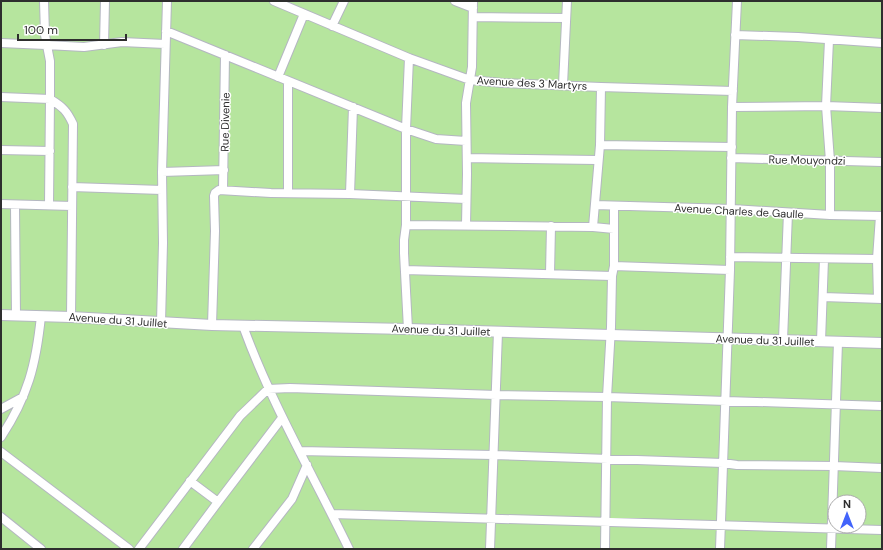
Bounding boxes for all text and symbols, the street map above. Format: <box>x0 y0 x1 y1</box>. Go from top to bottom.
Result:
scale bar <box>18 16 126 42</box>
text: 100 m <box>24 22 58 38</box>
street label: Avenue des 3 Martyrs <box>476 73 588 93</box>
street label: Rue Divenie <box>217 92 233 152</box>
street label: Rue Mouyondzi <box>768 152 846 168</box>
street label: Avenue Charles de Gaulle <box>674 201 804 221</box>
street label: Avenue du 31 Juillet <box>68 310 168 330</box>
street label: Avenue du 31 Juillet <box>391 321 491 339</box>
street label: Avenue du 31 Juillet <box>715 331 815 349</box>
north arrow <box>827 494 867 534</box>
text: N <box>843 497 851 511</box>

